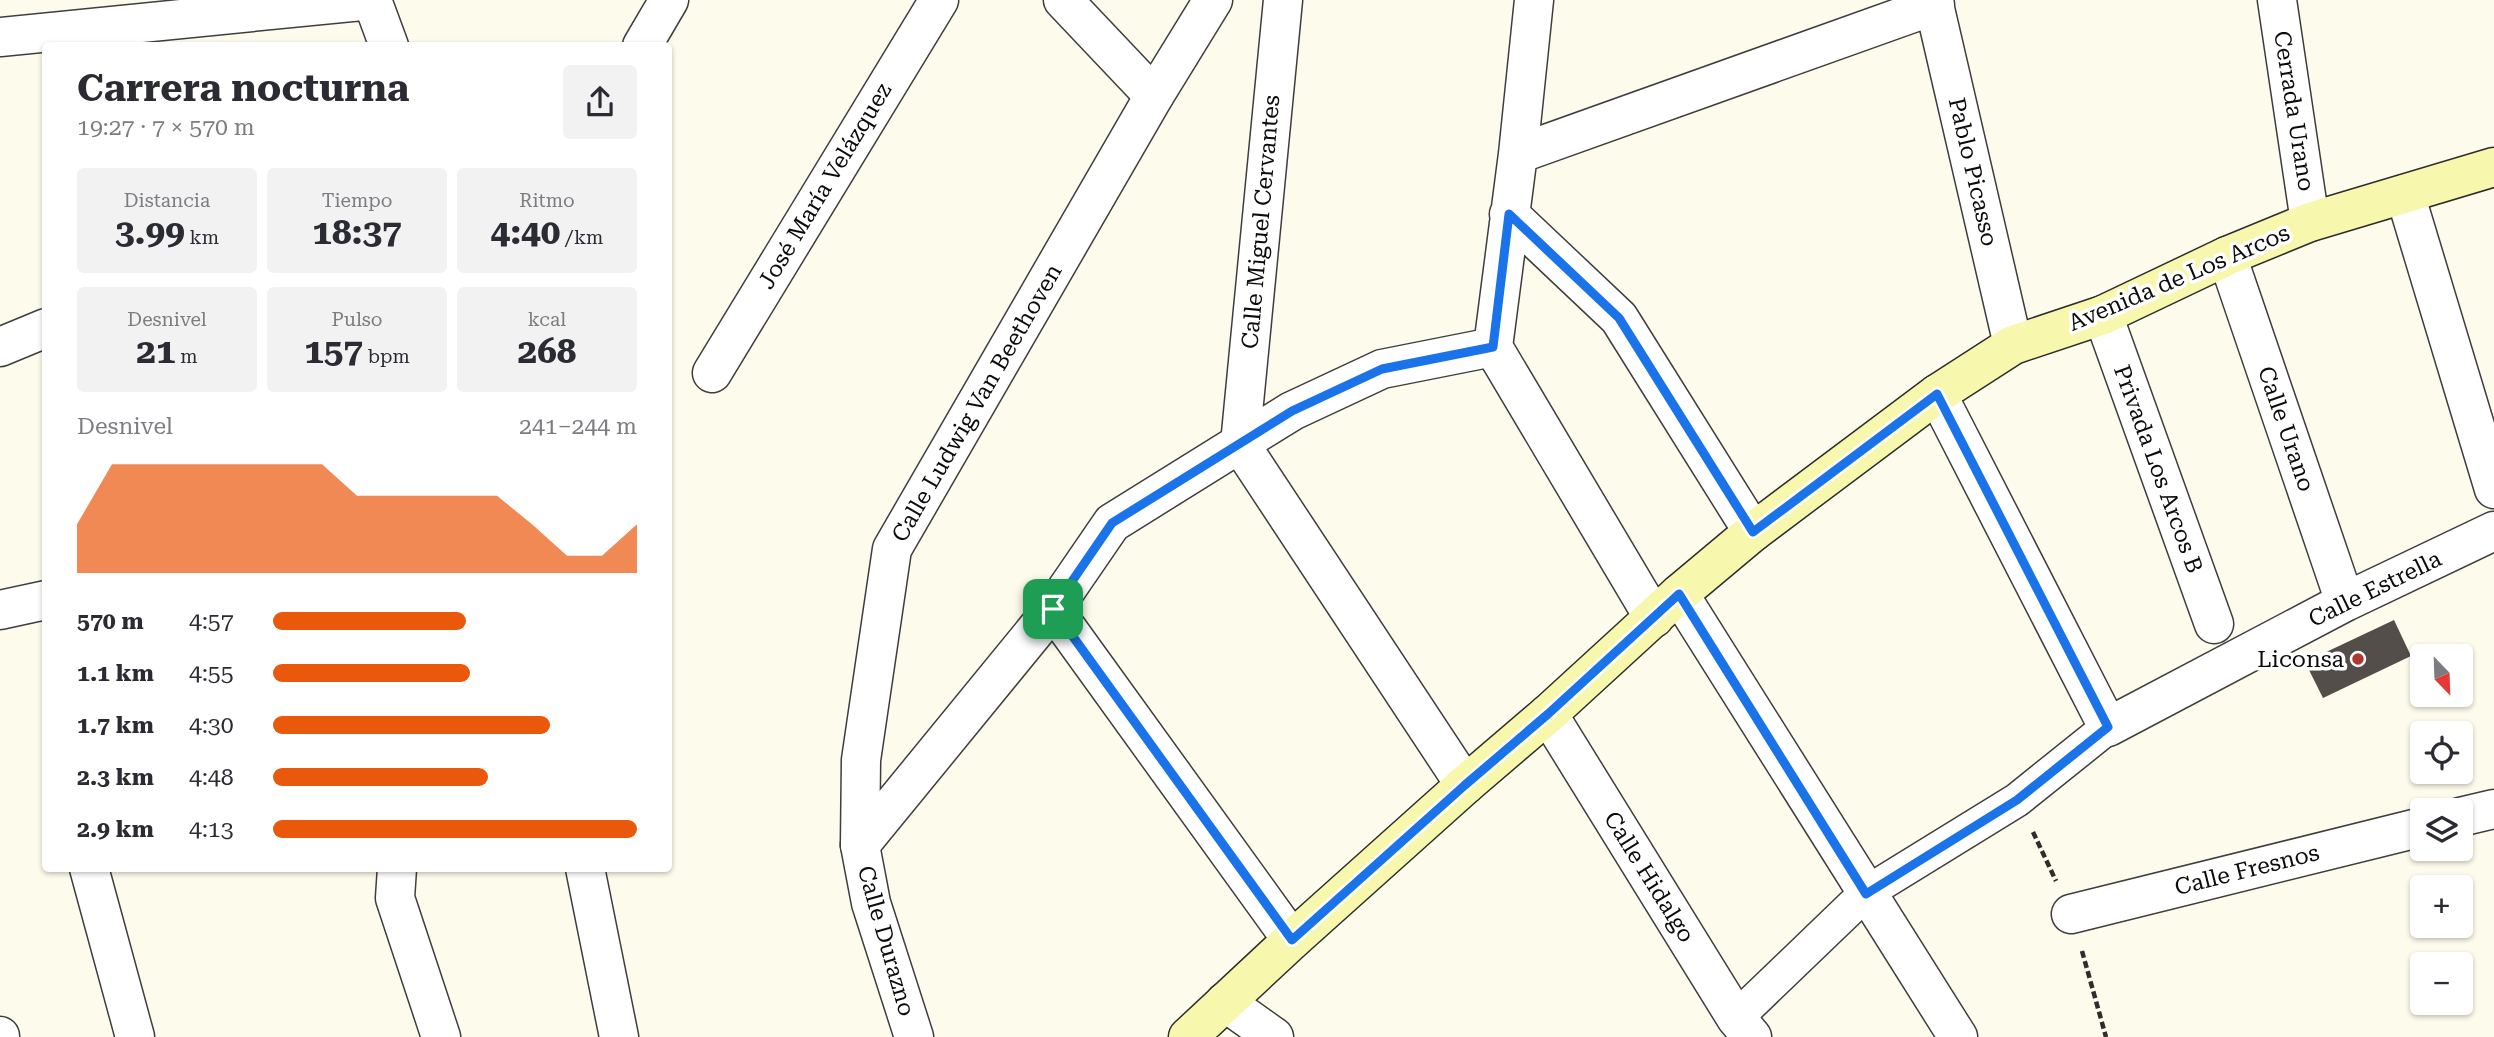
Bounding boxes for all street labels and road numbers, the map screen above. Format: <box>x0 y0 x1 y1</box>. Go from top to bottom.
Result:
street label: Cerrada Urano <box>2268 29 2320 193</box>
street label: José María Velázquez <box>753 78 897 294</box>
street label: Calle Miguel Cervantes <box>1236 94 1286 350</box>
street label: Pablo Picasso <box>1943 95 2003 249</box>
street label: Avenida de Los Arcos <box>2064 219 2294 337</box>
street label: Calle Ludwig Van Beethoven <box>886 259 1068 547</box>
street label: Privada Los Arcos B <box>2108 361 2208 577</box>
street label: Calle Urano <box>2252 363 2320 495</box>
street label: Calle Estrella <box>2304 545 2446 633</box>
street label: Calle Hidalgo <box>1598 807 1700 947</box>
street label: Calle Fresnos <box>2172 839 2322 901</box>
street label: Calle Durazno <box>852 863 920 1019</box>

